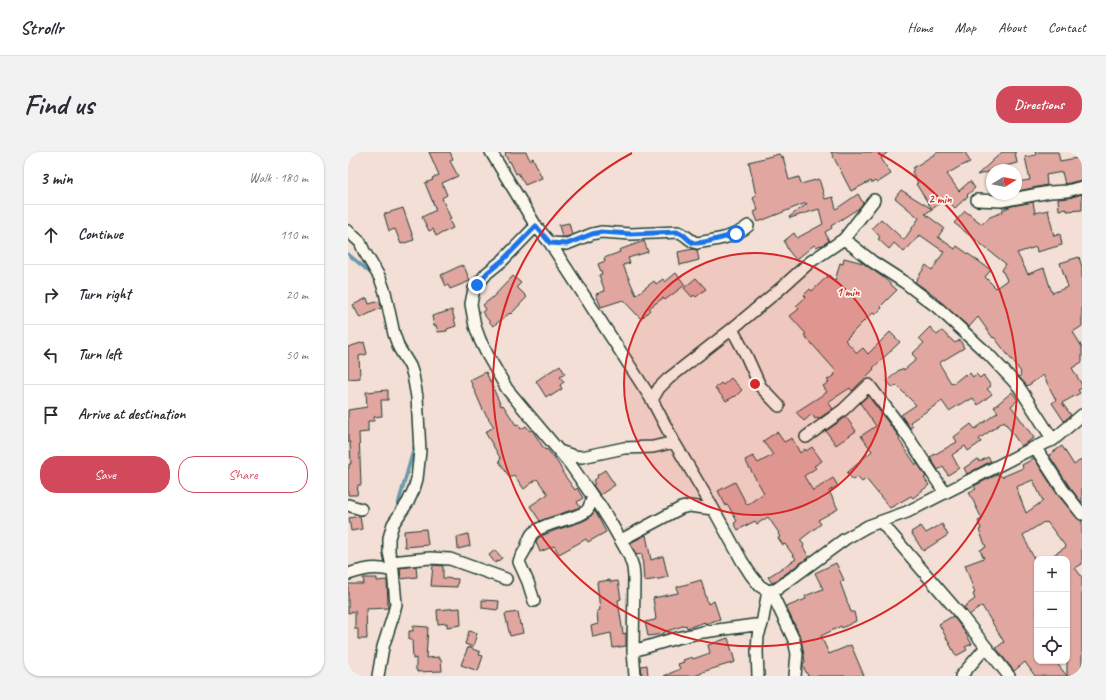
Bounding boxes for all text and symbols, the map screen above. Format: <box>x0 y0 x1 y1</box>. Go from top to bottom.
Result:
text: Strollr <box>20 16 63 40</box>
text: Home <box>907 19 933 36</box>
text: Map <box>955 19 976 36</box>
text: About <box>998 19 1026 36</box>
text: Contact <box>1048 19 1086 36</box>
button: Directions <box>996 86 1082 123</box>
text: Find us <box>24 87 94 122</box>
north arrow <box>986 164 1022 200</box>
text: 3 min <box>40 168 73 189</box>
text: Walk · 180 m <box>249 170 308 186</box>
text: 2 min <box>929 191 952 207</box>
icon: ahead <box>40 224 62 246</box>
text: Continue <box>78 225 123 244</box>
route start <box>727 225 745 243</box>
text: 110 m <box>280 227 308 243</box>
route end <box>468 276 486 294</box>
icon: right <box>40 284 62 306</box>
text: 1 min <box>837 284 860 300</box>
text: Turn right <box>78 285 131 304</box>
text: 20 m <box>286 287 308 303</box>
icon: left <box>40 344 62 366</box>
text: Turn left <box>78 345 121 364</box>
text: 50 m <box>286 347 308 363</box>
centre of rings <box>748 377 762 391</box>
icon: arrive <box>40 404 62 426</box>
text: Arrive at destination <box>78 405 185 424</box>
button: Save <box>40 456 170 493</box>
button: Share <box>178 456 308 493</box>
map controls <box>1034 556 1070 664</box>
button: + <box>1034 556 1070 592</box>
button: − <box>1034 592 1070 628</box>
button: locate <box>1034 628 1070 664</box>

